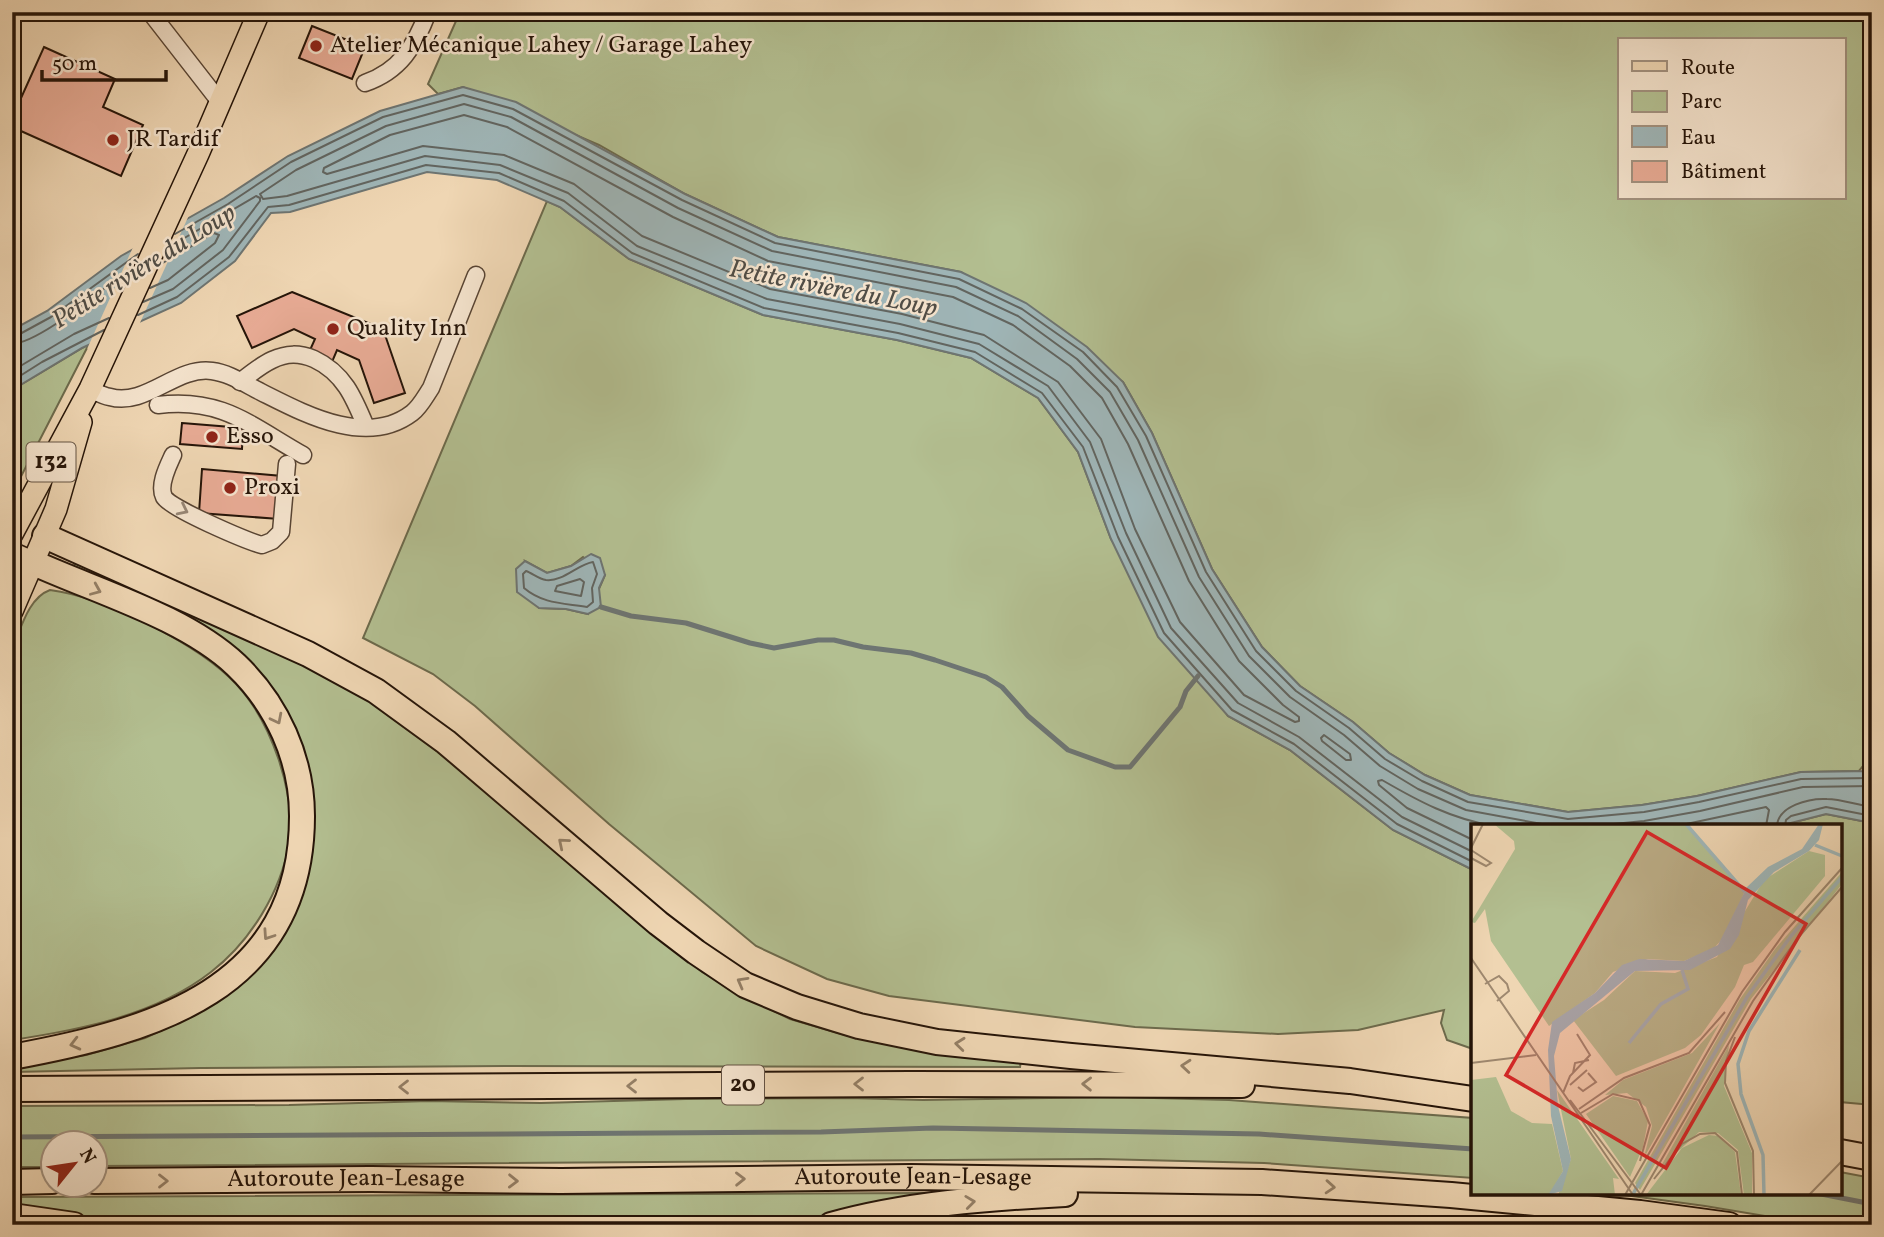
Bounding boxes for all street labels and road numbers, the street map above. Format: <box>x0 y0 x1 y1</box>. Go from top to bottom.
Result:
road number: 132 <box>26 442 76 482</box>
road number: 20 <box>722 1066 764 1104</box>
street label: Autoroute Jean-Lesage <box>794 1160 1032 1196</box>
street label: Autoroute Jean-Lesage <box>227 1162 465 1197</box>

